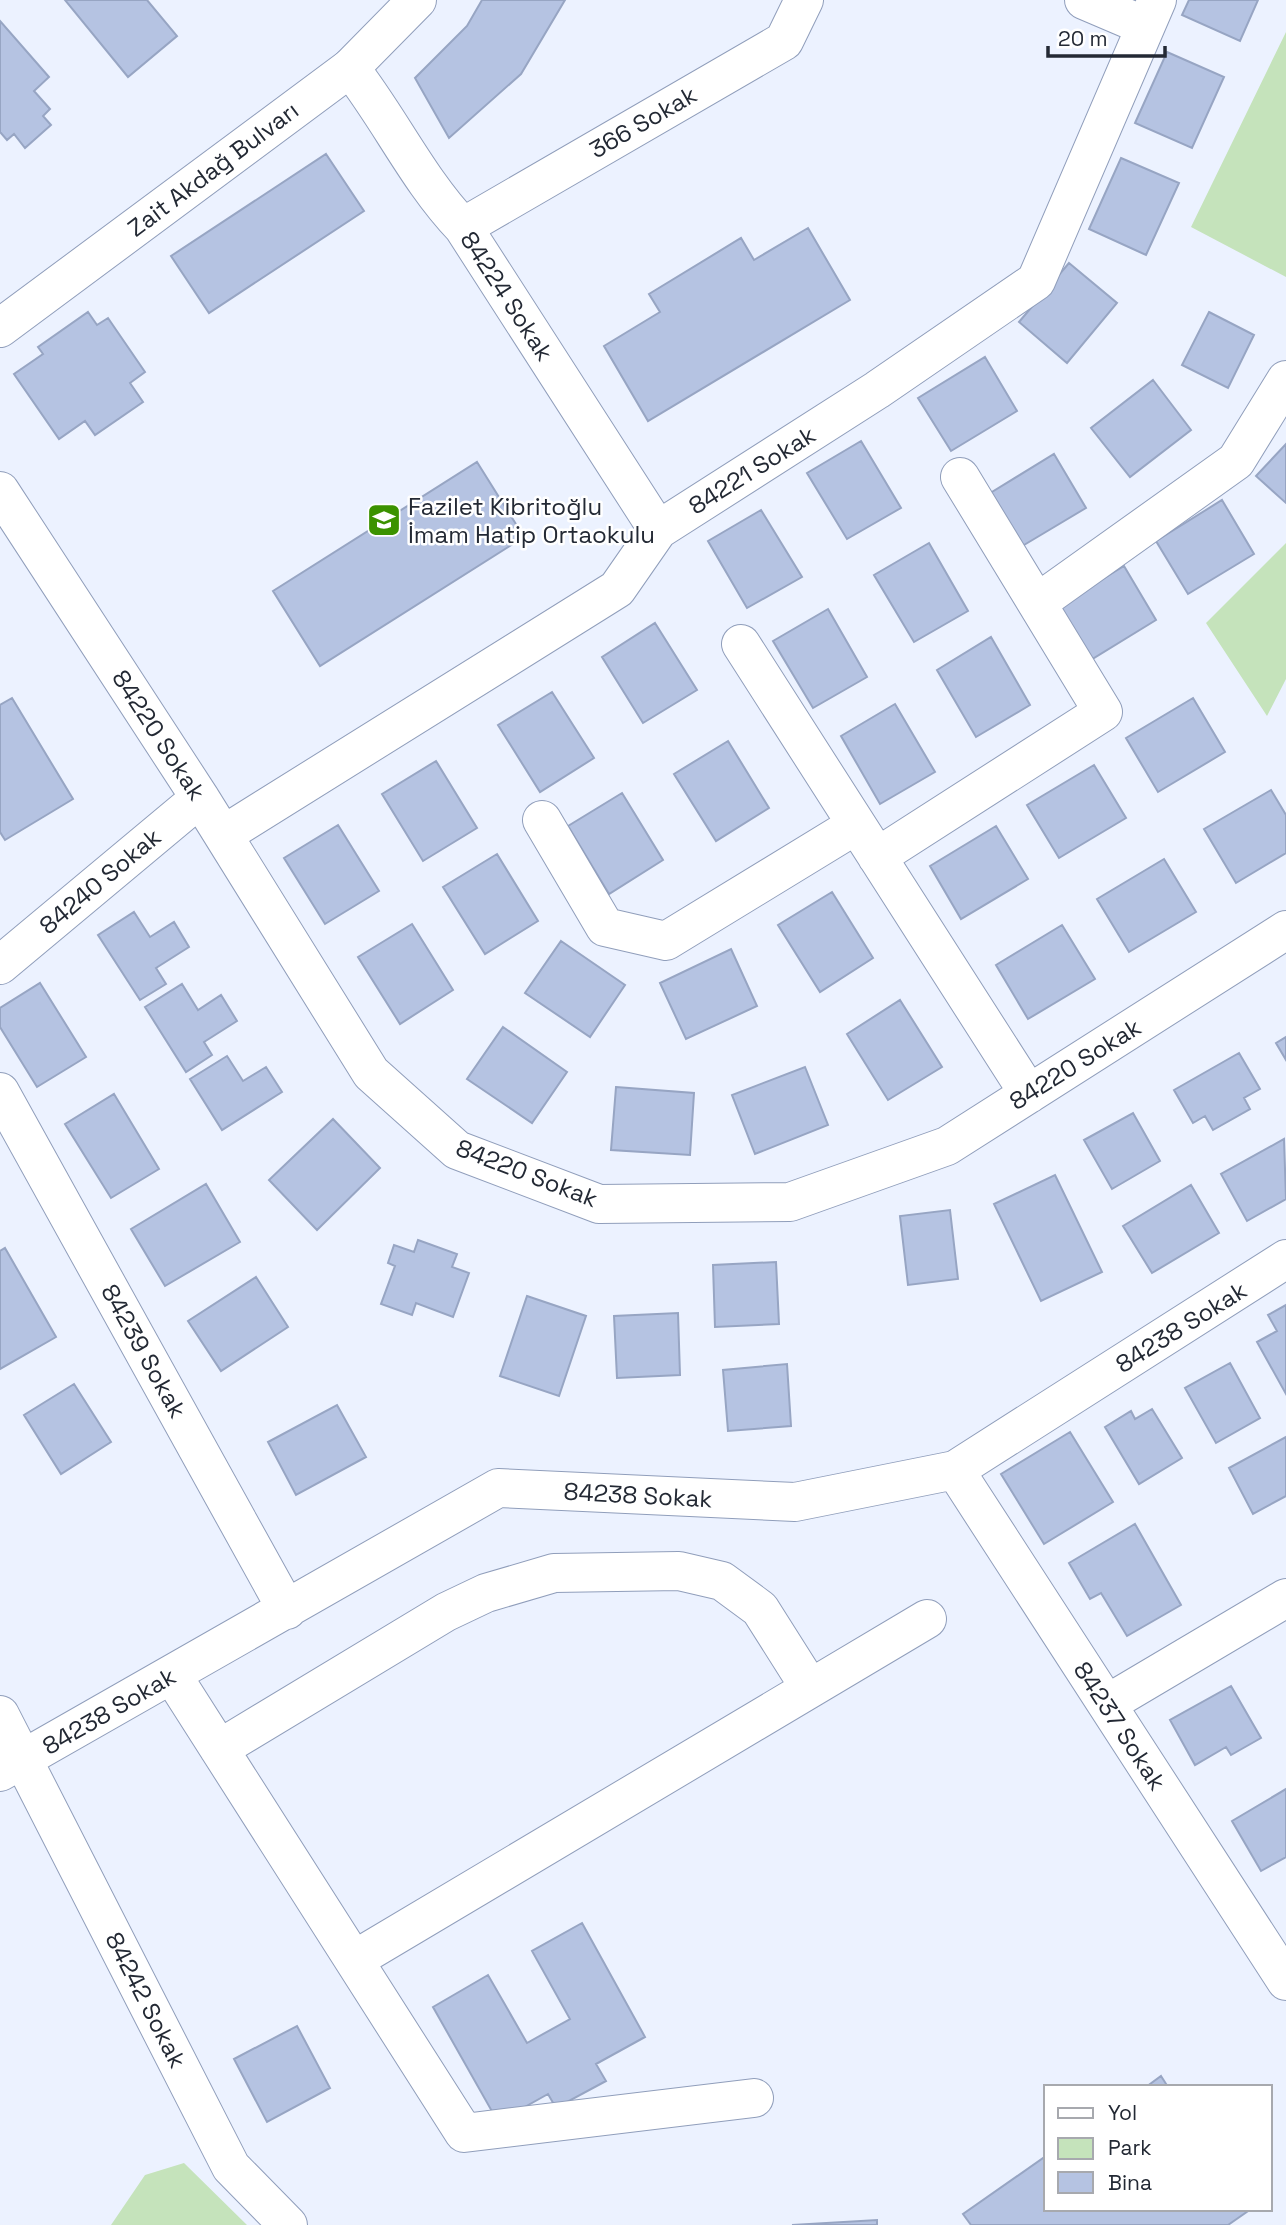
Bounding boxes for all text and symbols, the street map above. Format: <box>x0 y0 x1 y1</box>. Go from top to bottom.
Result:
scale bar <box>1048 14 1165 58</box>
text: 20 m <box>1058 25 1108 52</box>
street label: 366 Sokak <box>584 79 702 165</box>
street label: Zait Akdağ Bulvarı <box>121 95 305 243</box>
street label: 84224 Sokak <box>454 225 560 367</box>
street label: 84221 Sokak <box>683 419 821 521</box>
place label: Fazilet Kibritoğlu İmam Hatip Ortaokulu <box>408 491 655 550</box>
school or university icon: Fazilet Kibritoğlu İmam Hatip Ortaokulu <box>365 501 403 539</box>
street label: 84220 Sokak <box>105 664 213 806</box>
street label: 84240 Sokak <box>33 821 167 941</box>
street label: 84220 Sokak <box>1003 1011 1147 1117</box>
street label: 84220 Sokak <box>452 1132 602 1214</box>
street label: 84238 Sokak <box>1110 1274 1252 1380</box>
street label: 84239 Sokak <box>94 1279 194 1424</box>
street label: 84238 Sokak <box>563 1476 713 1514</box>
street label: 84237 Sokak <box>1067 1656 1173 1796</box>
street label: 84238 Sokak <box>37 1660 181 1762</box>
street label: 84242 Sokak <box>99 1927 193 2073</box>
legend <box>1044 2085 1272 2211</box>
text: Yol <box>1108 2099 1137 2126</box>
text: Park <box>1108 2134 1152 2161</box>
text: Bina <box>1108 2169 1152 2196</box>

